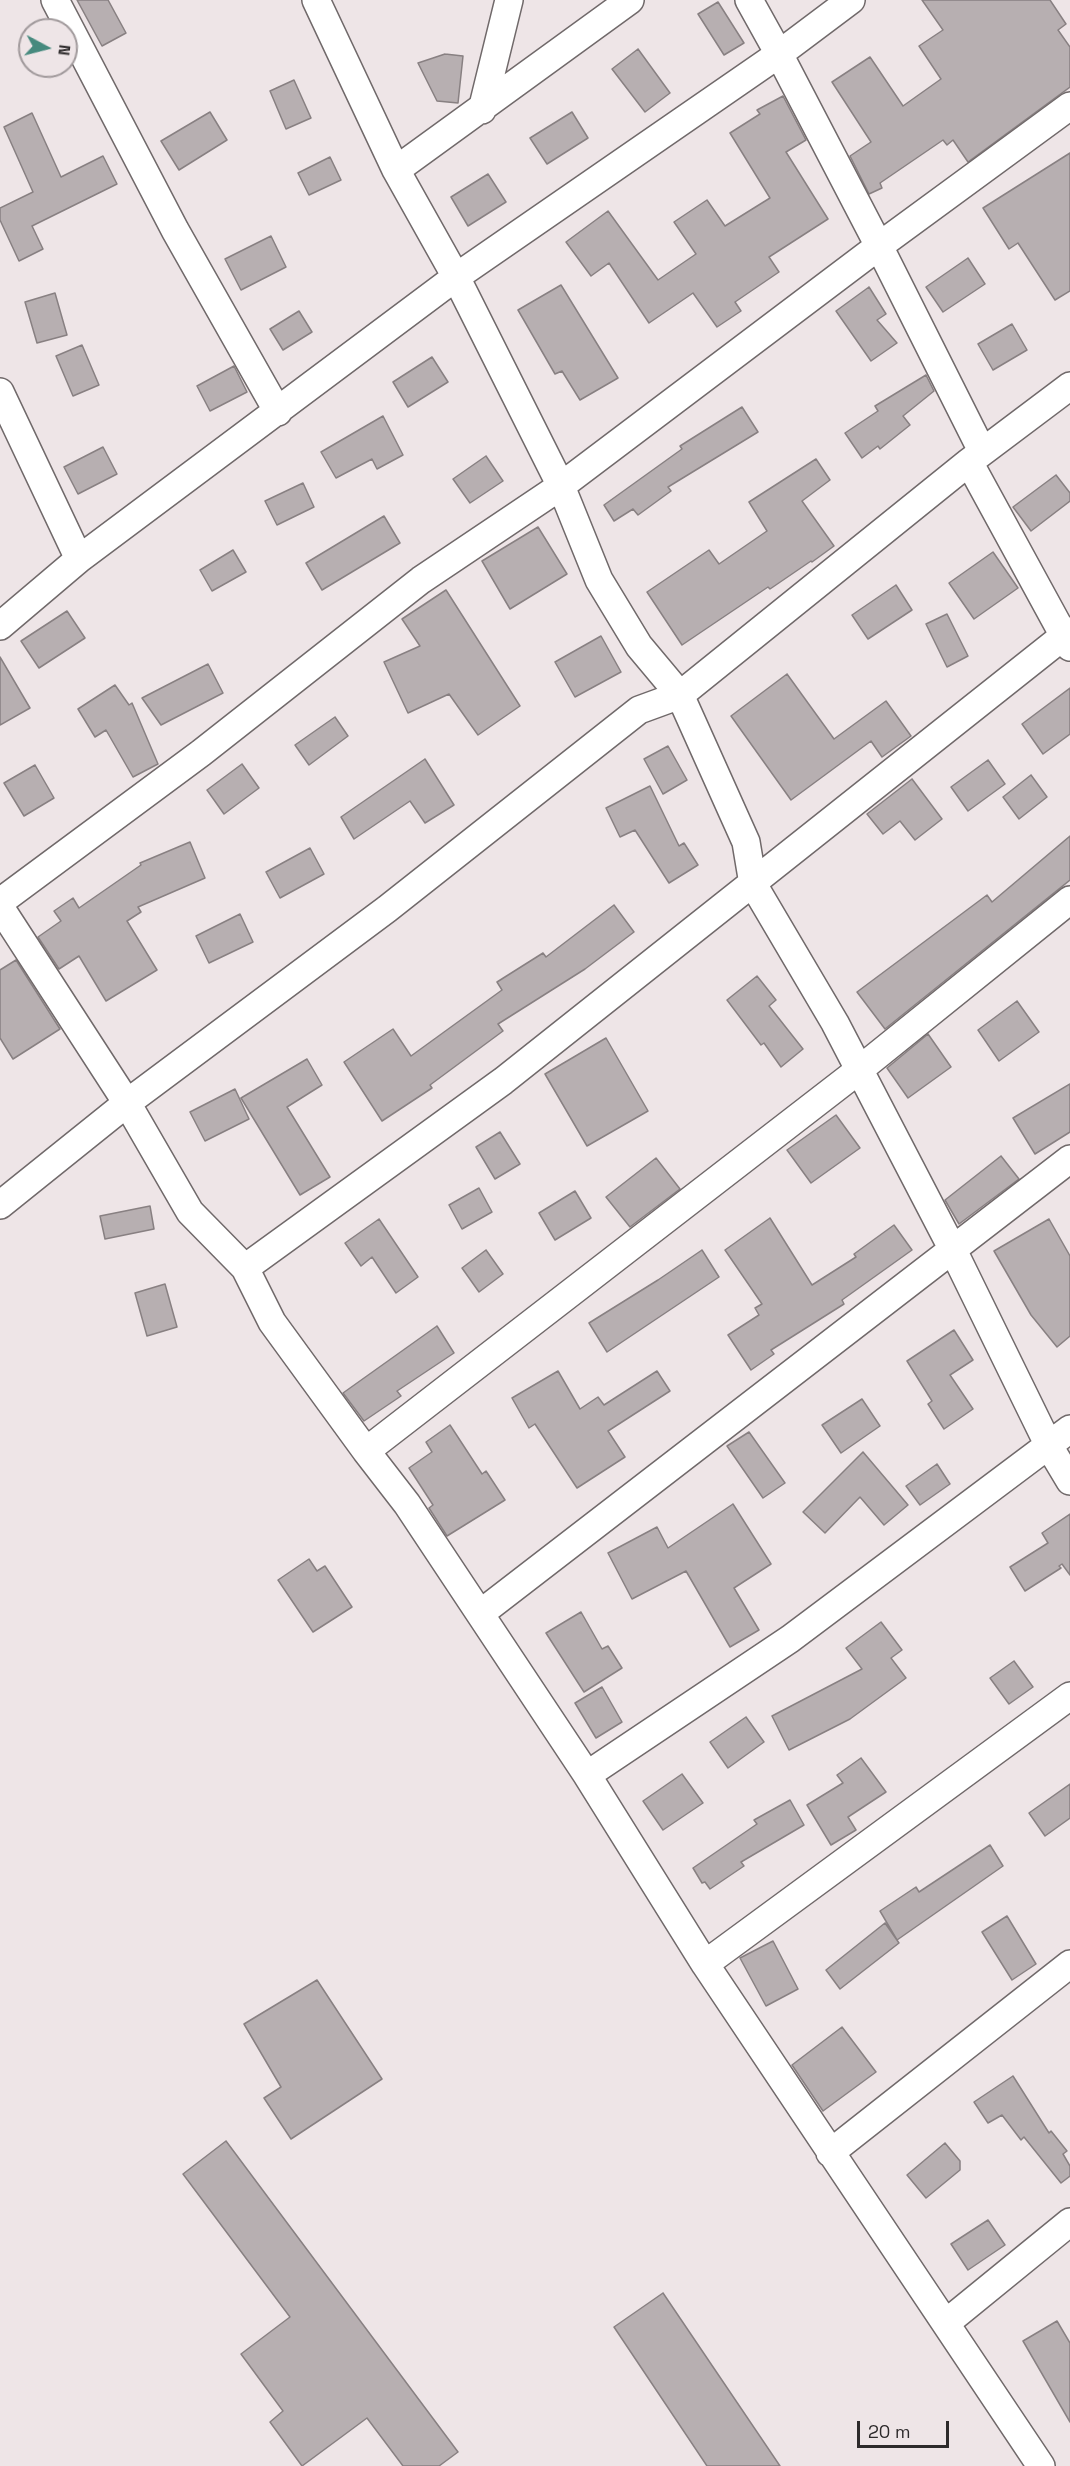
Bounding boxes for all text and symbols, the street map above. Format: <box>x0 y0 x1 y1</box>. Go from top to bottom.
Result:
north arrow <box>18 18 78 78</box>
text: N <box>53 43 75 57</box>
scale bar <box>860 2409 952 2447</box>
text: 20 m <box>868 2420 911 2443</box>

